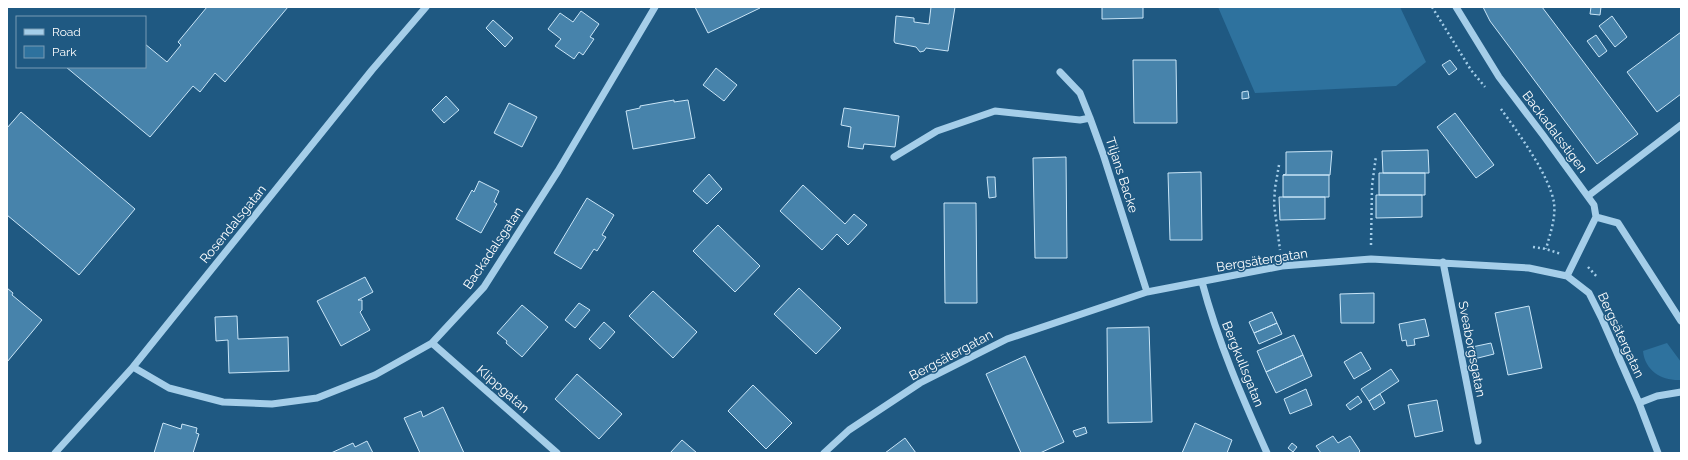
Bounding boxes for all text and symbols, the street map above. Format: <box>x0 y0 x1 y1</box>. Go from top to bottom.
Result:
legend <box>16 16 146 68</box>
text: Road <box>52 25 81 39</box>
text: Park <box>52 45 77 59</box>
street label: Backadalsstigen <box>1519 88 1591 176</box>
street label: Tiljans Backe <box>1103 135 1141 215</box>
street label: Rosendalsgatan <box>197 182 269 266</box>
street label: Backadalsgatan <box>460 204 526 292</box>
street label: Bergsätergatan <box>1215 245 1309 275</box>
street label: Bergsätergatan <box>1595 290 1647 380</box>
street label: Sveaborgsgatan <box>1455 300 1489 398</box>
street label: Bergkullsgatan <box>1219 319 1267 409</box>
street label: Bergsätergatan <box>907 327 995 383</box>
street label: Klippgatan <box>474 362 532 416</box>

